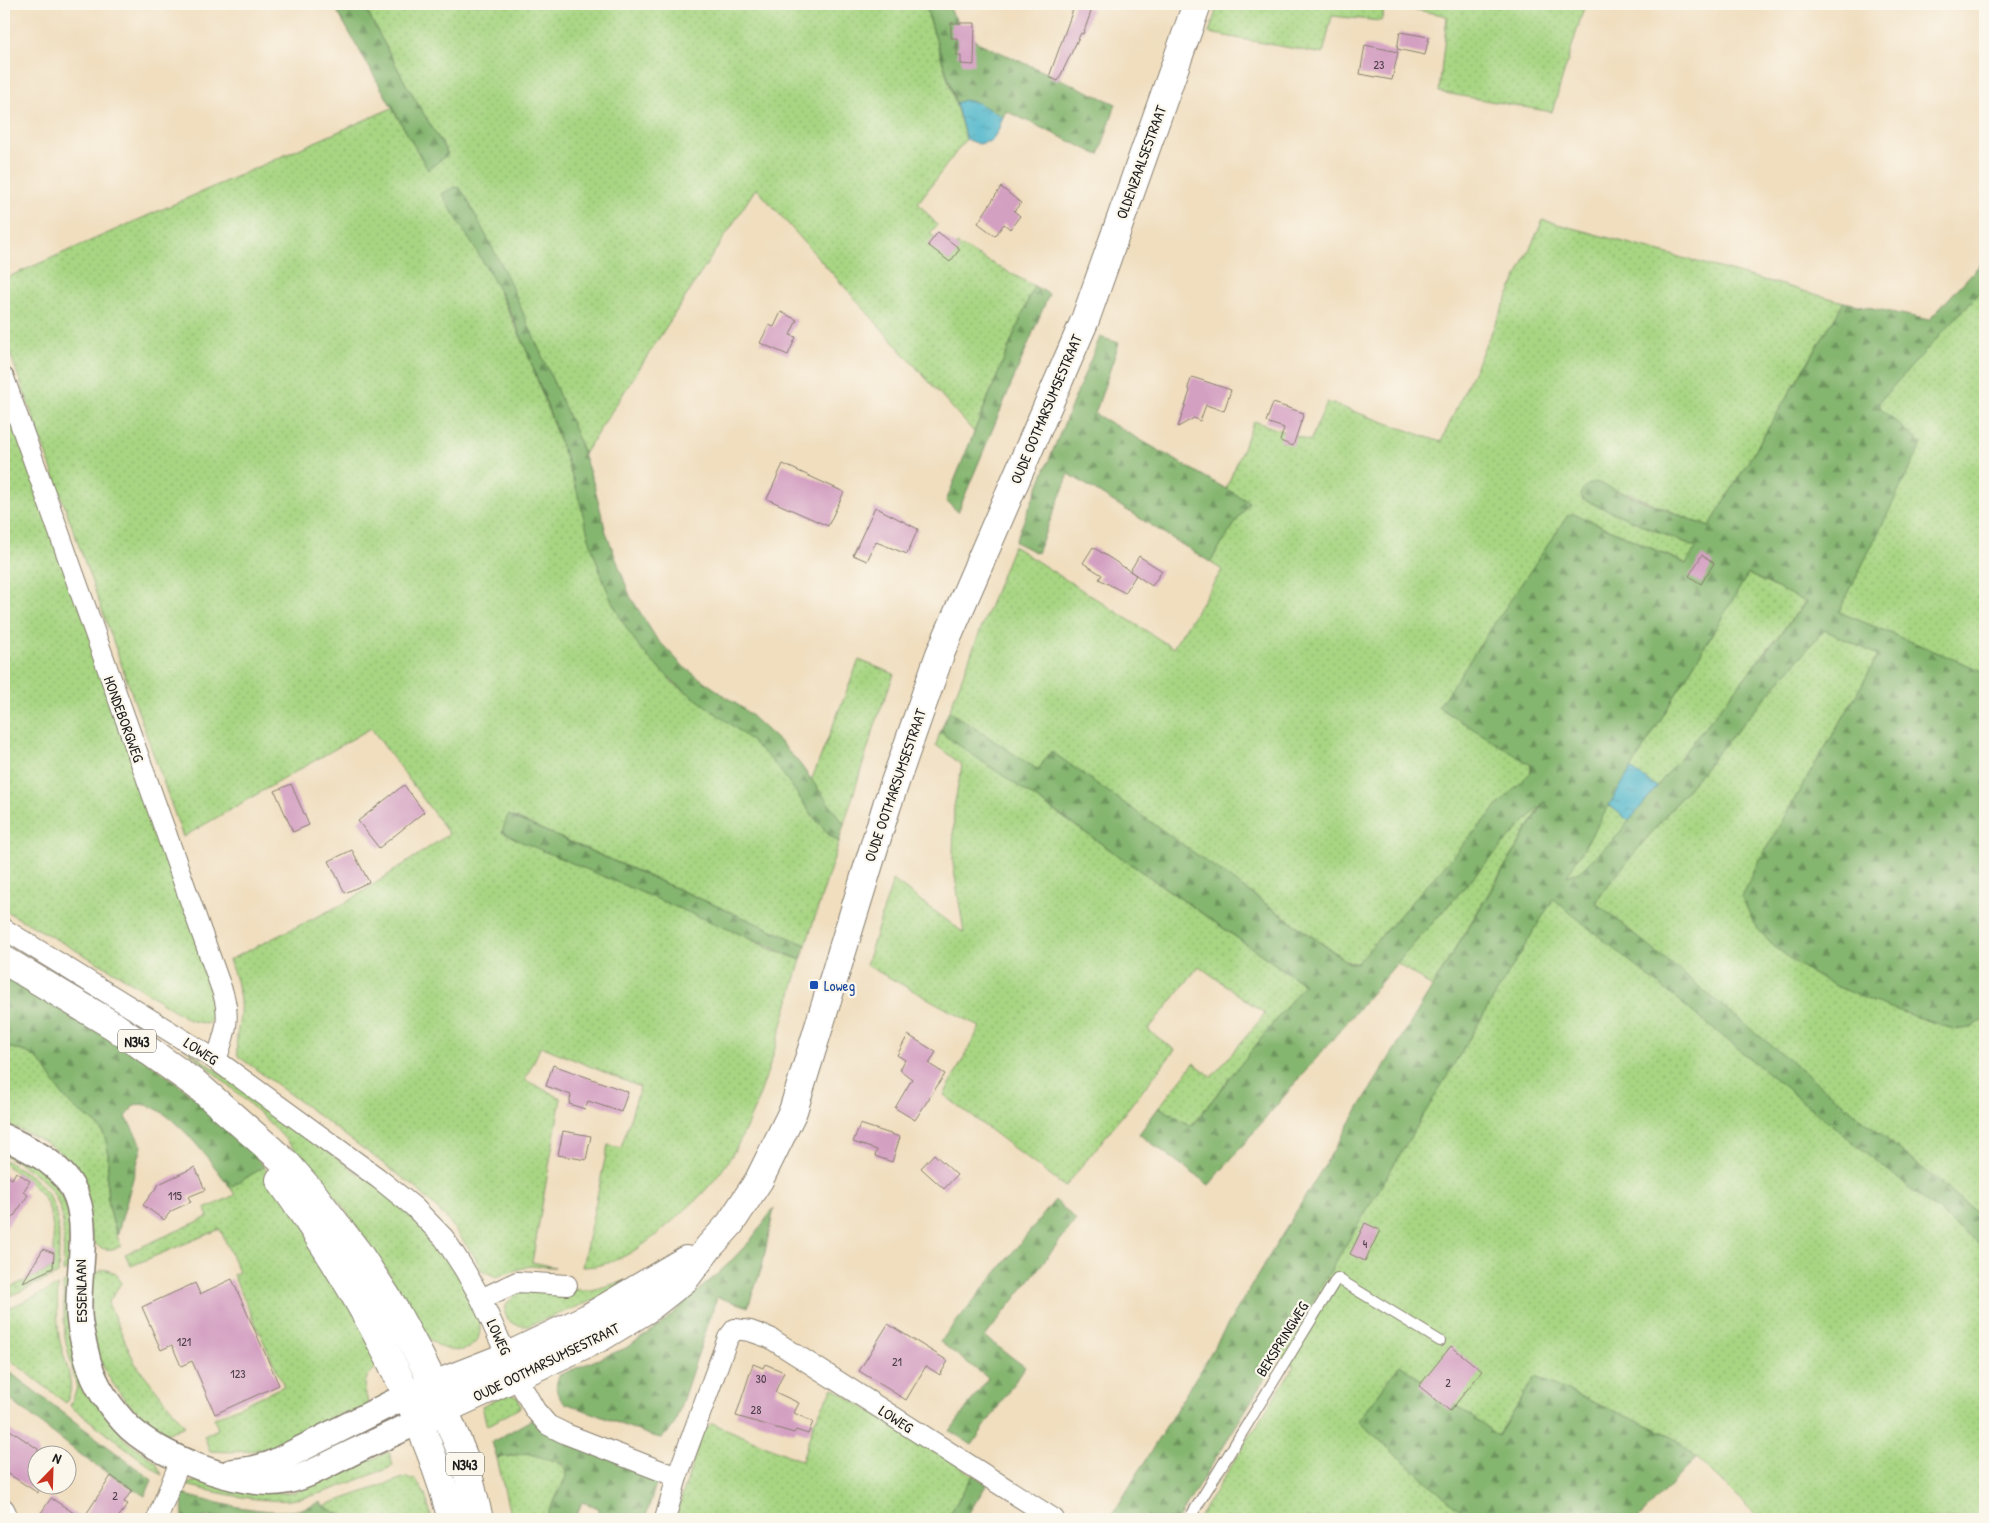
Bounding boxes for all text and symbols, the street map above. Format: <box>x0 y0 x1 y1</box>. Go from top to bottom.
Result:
house number: 23 <box>1374 56 1385 73</box>
street label: OLDENZAALSESTRAAT <box>1111 101 1172 222</box>
street label: OUDE OOTMARSUMSESTRAAT <box>1005 330 1087 487</box>
street label: HONDEBORGWEG <box>99 673 150 766</box>
street label: OUDE OOTMARSUMSESTRAAT <box>859 705 931 864</box>
place label: Loweg <box>824 975 856 996</box>
marker: Loweg <box>808 979 820 991</box>
road number: N343 <box>118 1030 156 1052</box>
street label: LOWEG <box>180 1032 223 1070</box>
house number: 115 <box>168 1187 182 1204</box>
house number: 4 <box>1363 1235 1368 1252</box>
street label: ESSENLAAN <box>70 1259 92 1323</box>
street label: BEKSPRINGWEG <box>1251 1297 1314 1381</box>
street label: LOWEG <box>482 1316 517 1359</box>
street label: OUDE OOTMARSUMSESTRAAT <box>469 1317 624 1407</box>
house number: 121 <box>177 1333 191 1350</box>
house number: 21 <box>892 1353 902 1370</box>
house number: 123 <box>230 1365 246 1382</box>
house number: 30 <box>756 1370 766 1387</box>
house number: 2 <box>1445 1374 1451 1391</box>
street label: LOWEG <box>875 1400 918 1438</box>
house number: 28 <box>751 1401 761 1418</box>
north arrow <box>28 1446 78 1496</box>
text: N <box>50 1447 65 1468</box>
road number: N343 <box>446 1452 484 1476</box>
house number: 2 <box>112 1487 118 1504</box>

